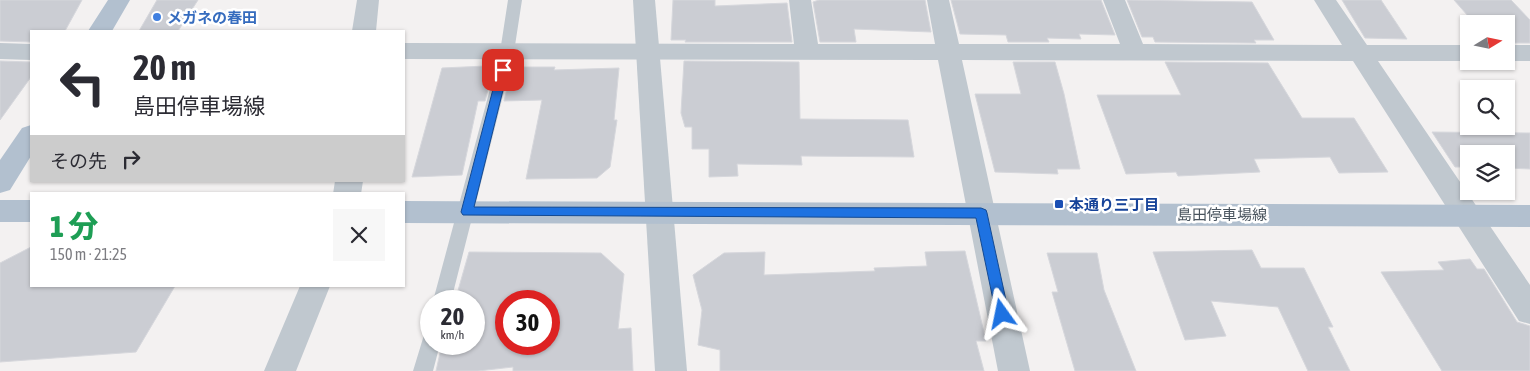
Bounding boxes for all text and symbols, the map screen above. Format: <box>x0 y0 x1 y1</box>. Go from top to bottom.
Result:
place label: メガネの春田 <box>167 9 257 26</box>
marker: メガネの春田 <box>151 11 163 23</box>
north arrow <box>1460 15 1515 70</box>
map controls <box>1460 15 1515 200</box>
text: 20 m <box>133 47 196 87</box>
pin <box>482 49 524 91</box>
icon: left <box>50 50 115 115</box>
icon: arrive <box>489 56 517 84</box>
button: search <box>1460 80 1515 135</box>
text: 島田停車場線 <box>133 93 265 119</box>
icon: right <box>117 145 145 173</box>
button: layers <box>1460 145 1515 200</box>
text: その先 <box>50 150 107 172</box>
place label: 本通り三丁目 <box>1069 196 1159 213</box>
marker: 本通り三丁目 <box>1053 198 1065 210</box>
street label: 島田停車場線 <box>1177 206 1267 223</box>
text: 1 分 <box>50 209 98 243</box>
button: close <box>333 209 385 261</box>
text: 150 m · 21:25 <box>50 245 127 263</box>
position arrow <box>975 287 1027 339</box>
speed limit sign: 30 <box>495 290 560 355</box>
text: 20 <box>441 302 464 330</box>
text: km/h <box>441 328 464 342</box>

